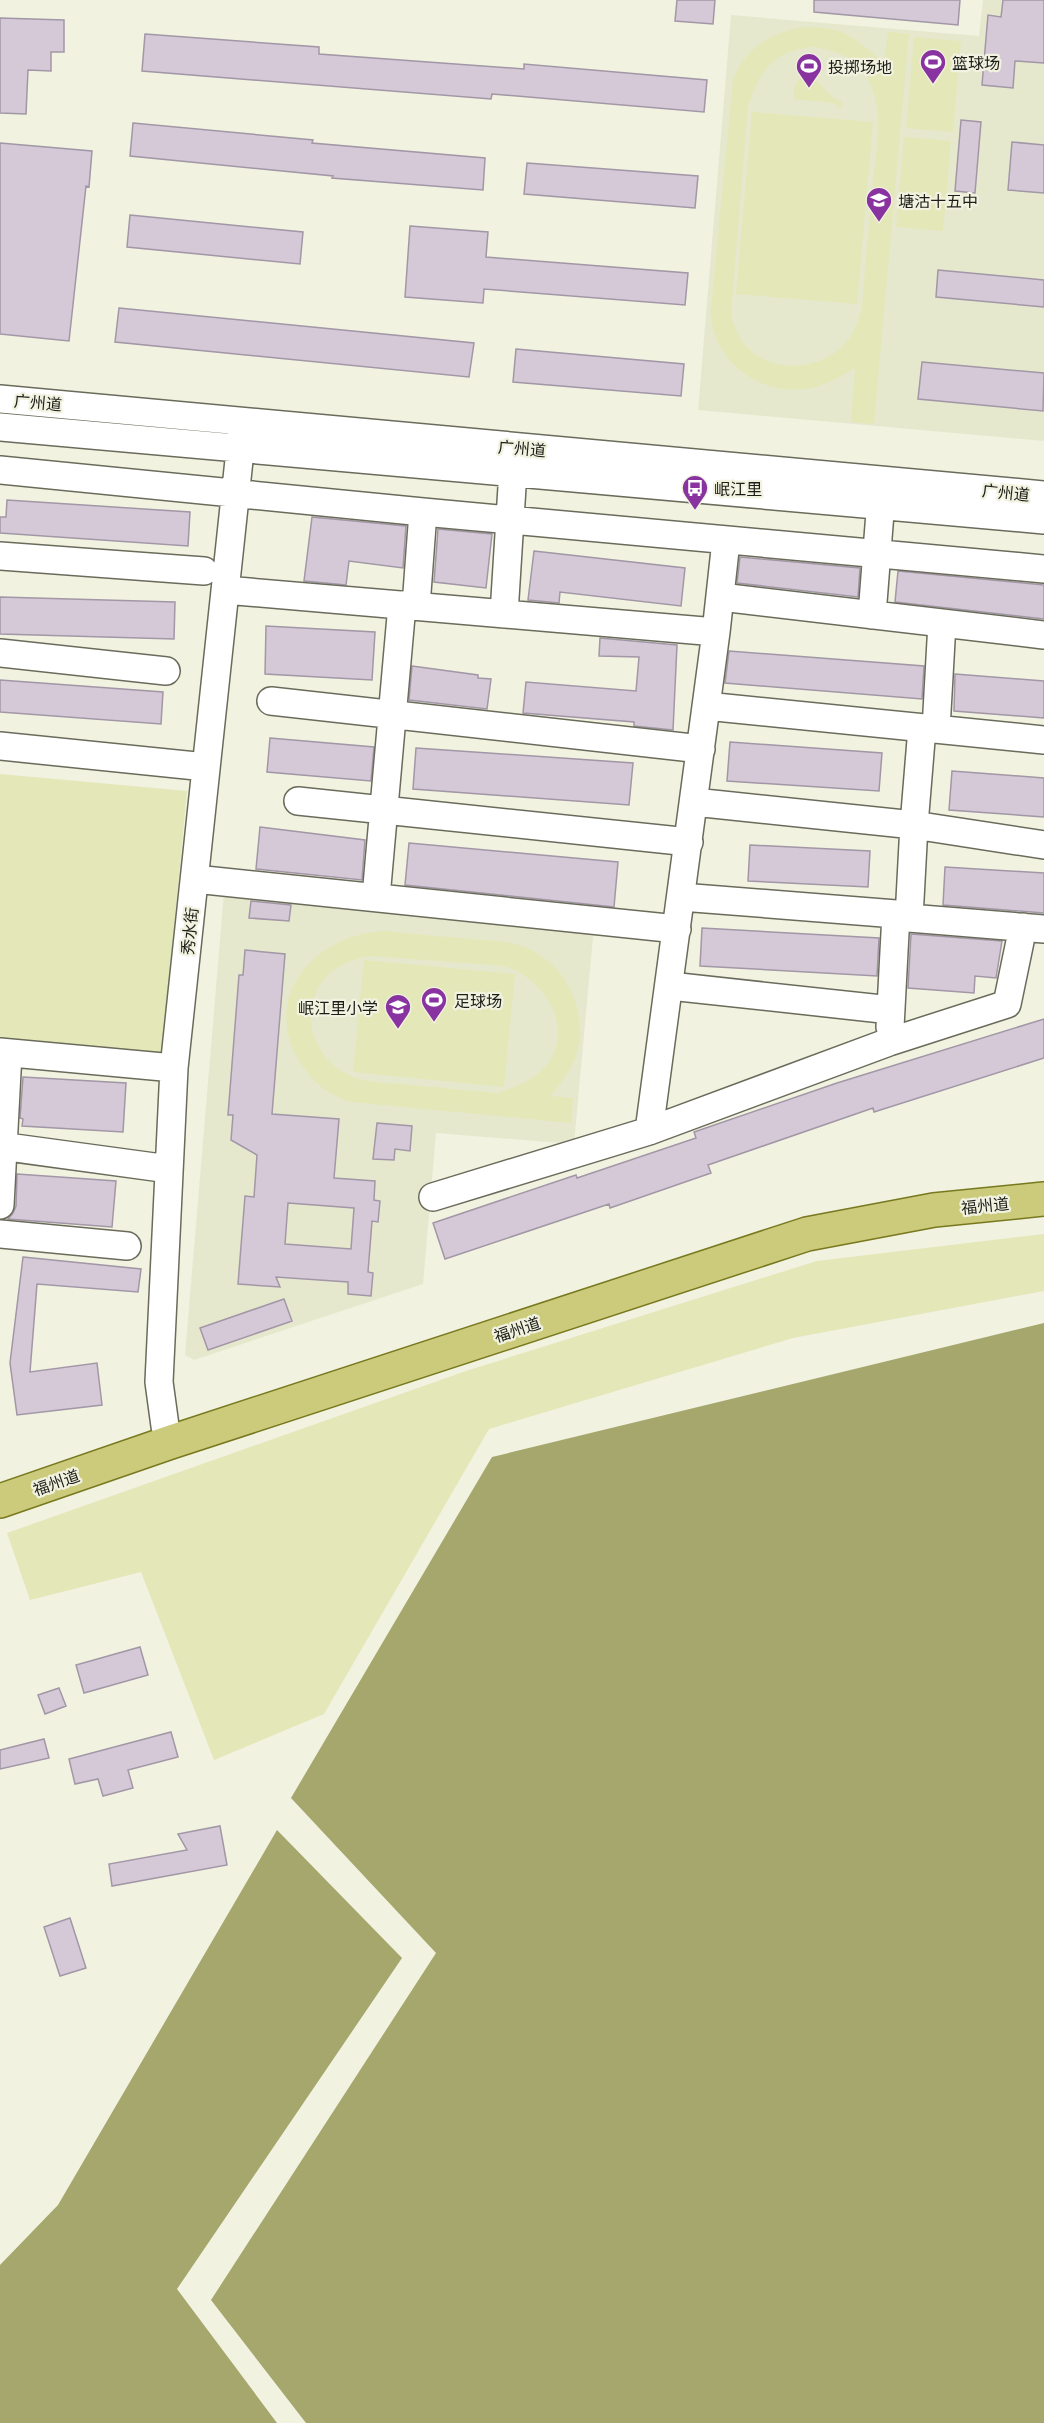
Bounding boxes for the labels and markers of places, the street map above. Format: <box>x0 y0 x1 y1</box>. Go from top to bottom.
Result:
sports icon: 篮球场 <box>918 47 948 85</box>
sports icon: 投掷场地 <box>794 51 824 89</box>
place label: 篮球场 <box>952 53 1000 72</box>
place label: 投掷场地 <box>828 57 892 76</box>
school or university icon: 塘沽十五中 <box>864 185 894 223</box>
place label: 塘沽十五中 <box>898 191 978 210</box>
bus stop icon: 岷江里 <box>680 473 710 511</box>
place label: 岷江里 <box>714 479 762 498</box>
sports icon: 足球场 <box>419 985 449 1023</box>
place label: 足球场 <box>454 991 502 1010</box>
school or university icon: 岷江里小学 <box>383 992 413 1030</box>
place label: 岷江里小学 <box>298 998 378 1017</box>

